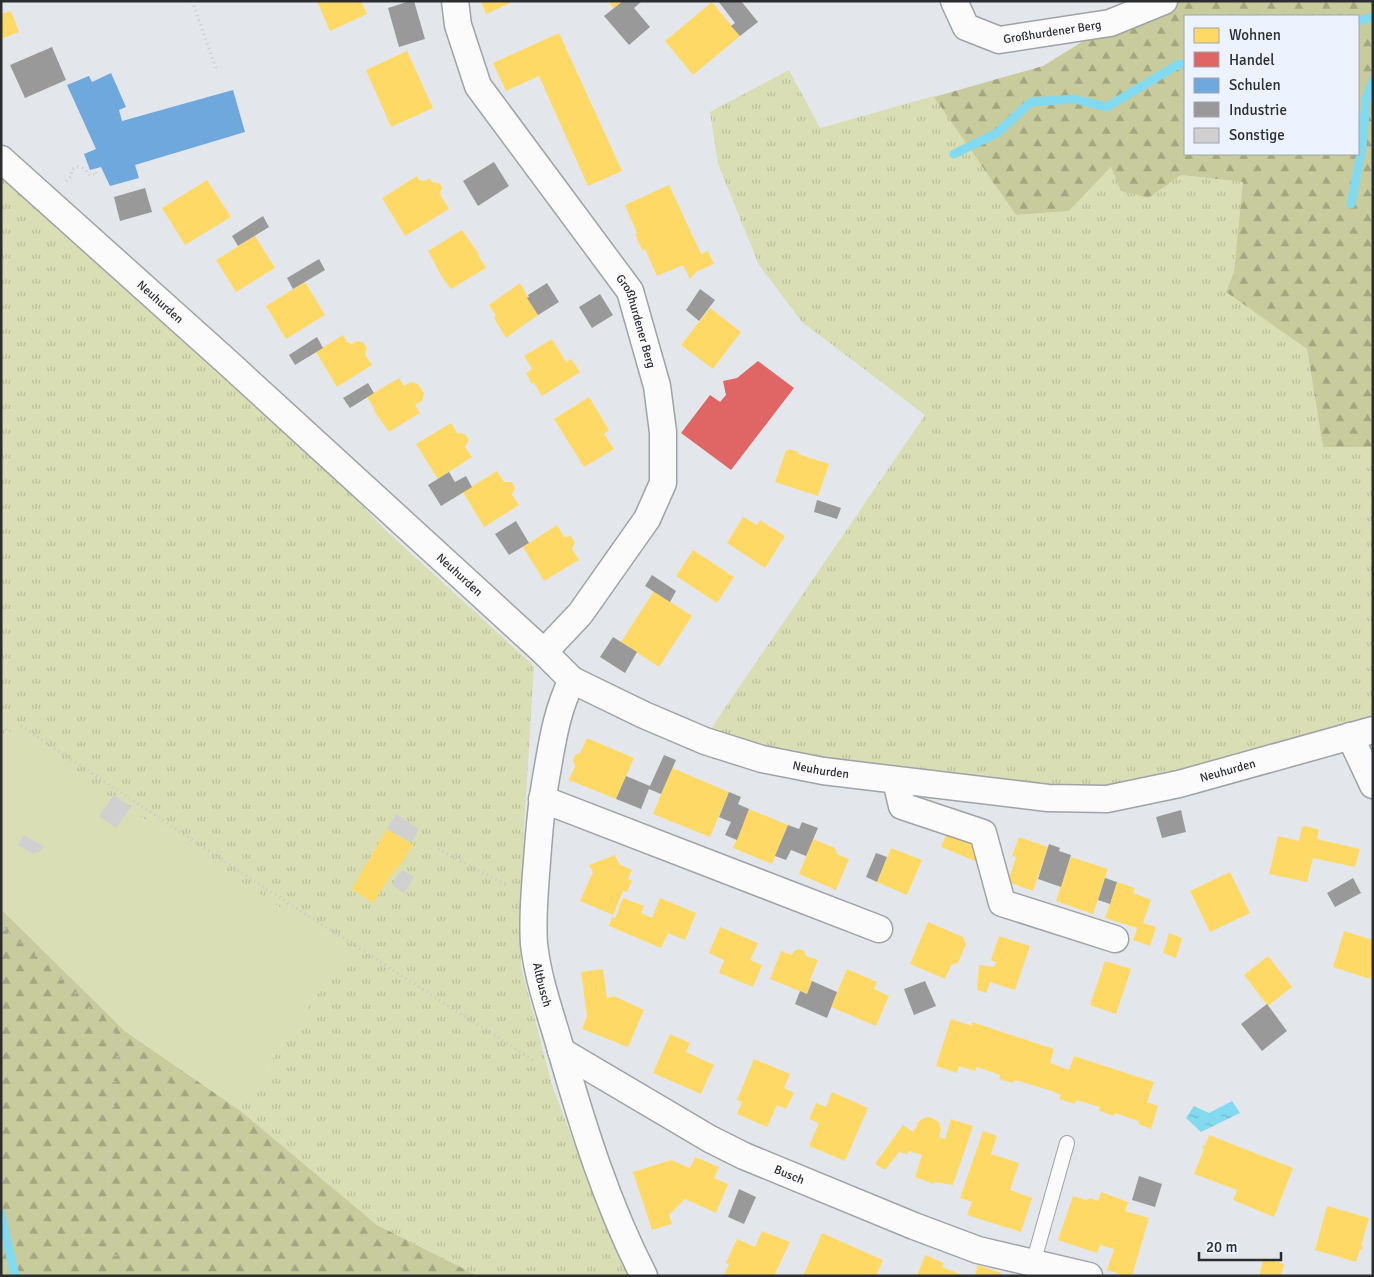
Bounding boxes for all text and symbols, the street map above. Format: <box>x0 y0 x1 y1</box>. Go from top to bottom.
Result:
legend <box>1184 15 1359 155</box>
street label: Großhurdener Berg <box>1002 17 1102 47</box>
text: Wohnen <box>1229 26 1281 44</box>
text: Handel <box>1229 51 1275 69</box>
text: Schulen <box>1229 76 1281 94</box>
text: Industrie <box>1229 101 1287 119</box>
text: Sonstige <box>1229 126 1285 144</box>
street label: Großhurdener Berg <box>612 271 659 370</box>
street label: Neuhurden <box>134 278 186 327</box>
street label: Neuhurden <box>433 550 485 600</box>
street label: Neuhurden <box>1198 756 1257 786</box>
street label: Neuhurden <box>791 758 850 782</box>
street label: Altbusch <box>529 961 555 1009</box>
street label: Busch <box>772 1162 806 1188</box>
scale bar <box>1199 1230 1282 1262</box>
text: 20 m <box>1206 1238 1237 1256</box>

